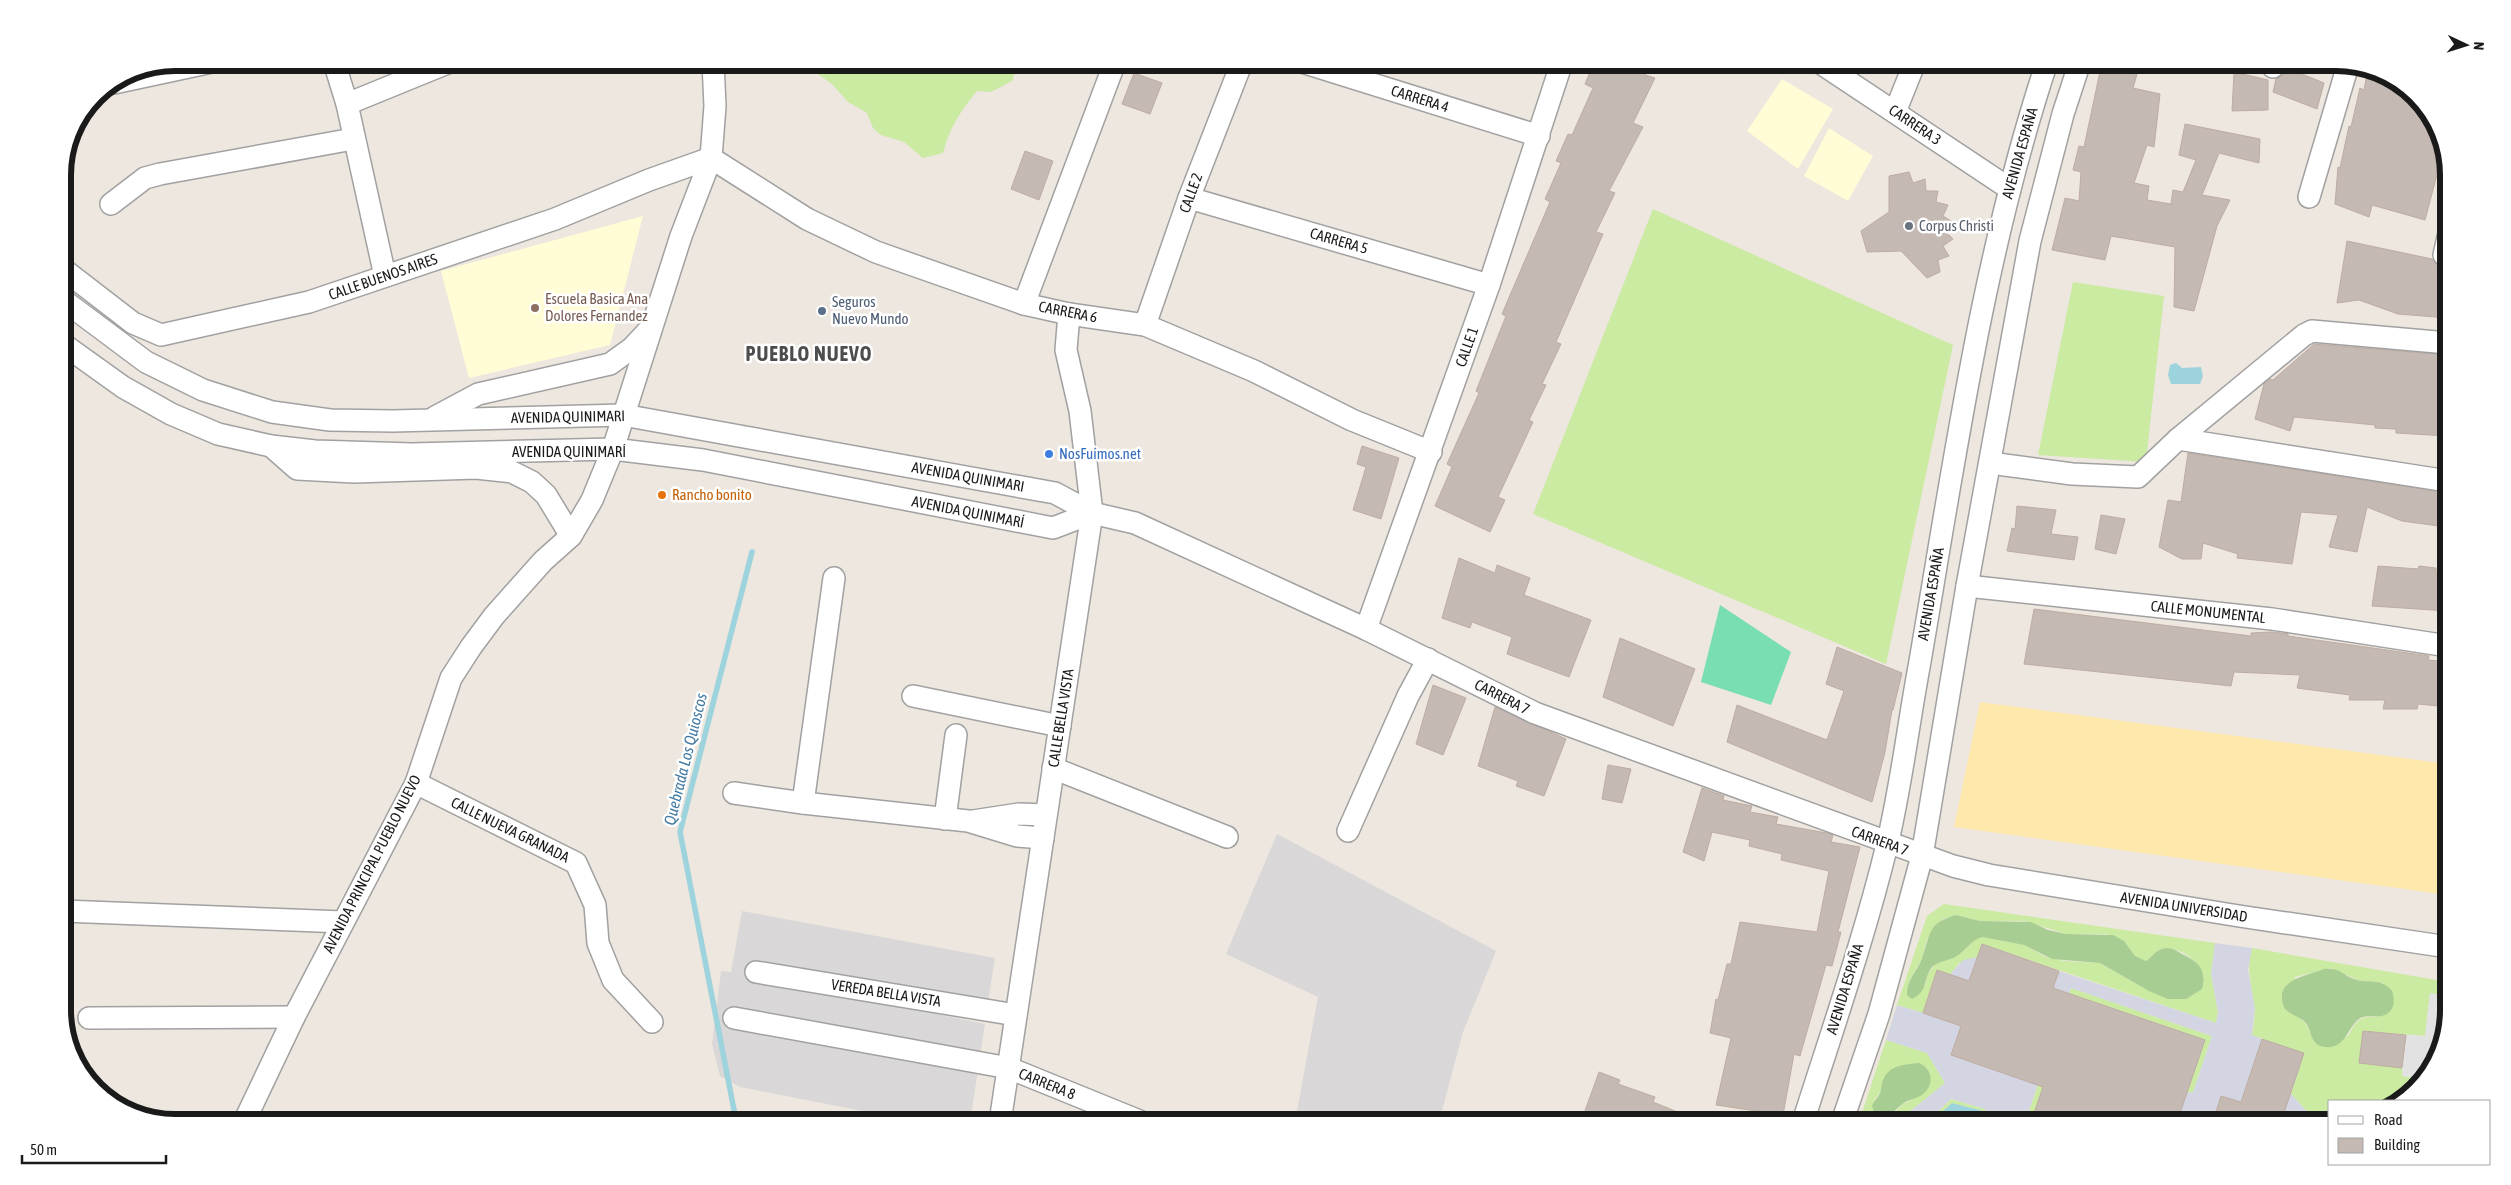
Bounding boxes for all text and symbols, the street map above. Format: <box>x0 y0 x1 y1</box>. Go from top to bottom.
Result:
north arrow <box>2441 20 2491 70</box>
text: N <box>2471 41 2487 51</box>
street label: CARRERA 4 <box>1389 82 1451 115</box>
street label: CARRERA 3 <box>1886 101 1945 148</box>
street label: AVENIDA ESPAÑA <box>1998 105 2041 201</box>
street label: CALLE 2 <box>1175 171 1206 215</box>
place label: Corpus Christi <box>1919 217 1994 234</box>
marker: Corpus Christi <box>1903 220 1915 232</box>
street label: CARRERA 5 <box>1308 224 1370 257</box>
street label: CALLE BUENOS AIRES <box>326 250 439 303</box>
place label: Escuela Basica Ana Dolores Fernandez <box>545 290 648 324</box>
place label: Seguros Nuevo Mundo <box>832 293 909 327</box>
street label: CARRERA 6 <box>1037 297 1099 326</box>
marker: Escuela Basica Ana Dolores Fernandez <box>529 302 541 314</box>
marker: Seguros Nuevo Mundo <box>816 305 828 317</box>
street label: CALLE 1 <box>1452 325 1481 369</box>
district label: PUEBLO NUEVO <box>746 342 872 365</box>
street label: AVENIDA QUINIMARI <box>511 407 625 426</box>
street label: AVENIDA QUINIMARÍ <box>512 443 626 460</box>
place label: NosFuimos.net <box>1059 445 1141 462</box>
marker: NosFuimos.net <box>1043 448 1055 460</box>
street label: AVENIDA QUINIMARI <box>910 458 1026 495</box>
place label: Rancho bonito <box>672 486 752 503</box>
marker: Rancho bonito <box>656 489 668 501</box>
street label: AVENIDA QUINIMARÍ <box>910 492 1026 531</box>
street label: AVENIDA ESPAÑA <box>1914 545 1947 642</box>
street label: CALLE MONUMENTAL <box>2150 597 2266 626</box>
street label: CALLE BELLA VISTA <box>1044 667 1077 768</box>
street label: CARRERA 7 <box>1472 675 1533 718</box>
water label: Quebrada Los Quioscos <box>660 691 710 827</box>
street label: AVENIDA PRINCIPAL PUEBLO NUEVO <box>319 772 424 956</box>
street label: CALLE NUEVA GRANADA <box>448 794 573 866</box>
street label: CARRERA 7 <box>1849 822 1911 859</box>
street label: AVENIDA UNIVERSIDAD <box>2119 888 2249 925</box>
street label: AVENIDA ESPAÑA <box>1823 941 1867 1036</box>
street label: VEREDA BELLA VISTA <box>830 975 943 1010</box>
street label: CARRERA 8 <box>1016 1065 1078 1103</box>
legend <box>2328 1100 2491 1165</box>
text: Road <box>2374 1111 2403 1128</box>
scale bar <box>22 1132 166 1164</box>
text: Building <box>2374 1136 2420 1153</box>
text: 50 m <box>30 1141 57 1158</box>

